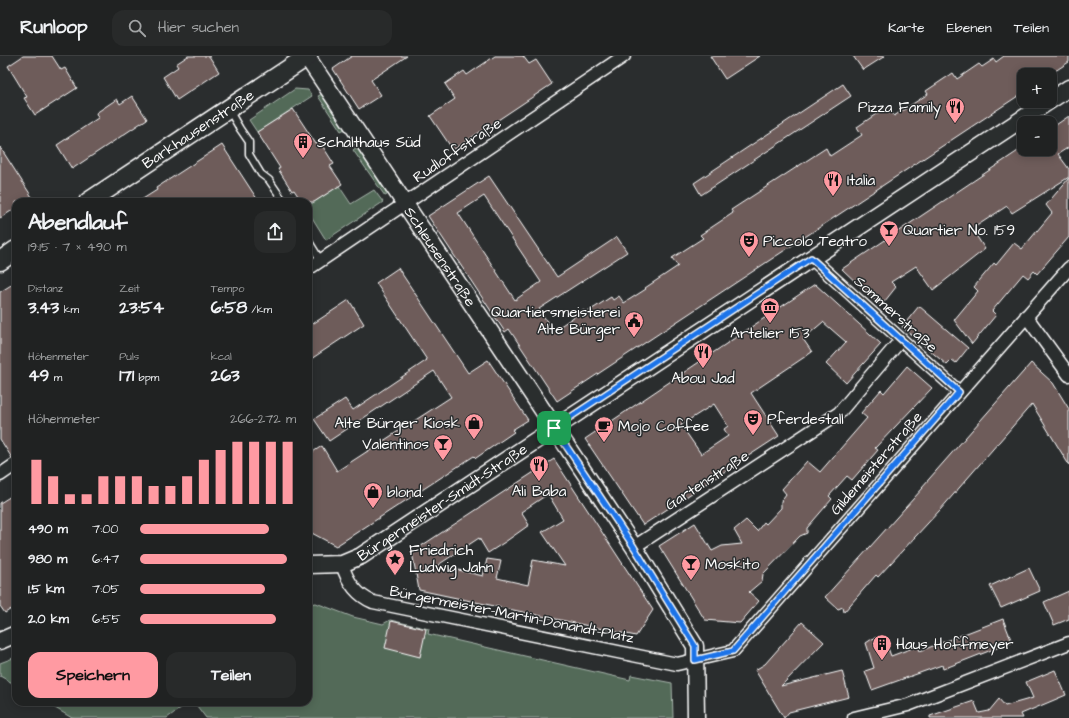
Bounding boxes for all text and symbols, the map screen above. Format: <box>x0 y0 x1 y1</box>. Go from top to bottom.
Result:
search box <box>112 10 392 46</box>
text: Runloop <box>20 14 88 41</box>
icon: search <box>126 17 148 39</box>
text: Hier suchen <box>158 17 239 38</box>
text: Karte <box>888 18 925 38</box>
text: Ebenen <box>947 18 992 38</box>
text: Teilen <box>1014 18 1049 38</box>
map controls <box>1017 68 1057 156</box>
button: + <box>1017 68 1057 108</box>
street label: Barkhausenstraße <box>138 85 258 174</box>
restaurant icon: Pizza Family <box>944 96 966 124</box>
place label: Pizza Family <box>858 97 941 119</box>
street label: Rudloffstraße <box>409 113 506 188</box>
button: − <box>1017 116 1057 156</box>
building icon: Schalthaus Süd <box>292 131 314 159</box>
place label: Schalthaus Süd <box>317 132 421 153</box>
restaurant icon: Italia <box>822 169 844 197</box>
place label: Italia <box>847 170 876 191</box>
street label: Schleusenstraße <box>399 203 481 311</box>
text: Abendlauf <box>28 207 128 238</box>
button: share <box>254 211 296 253</box>
bar icon: Quartier No. 159 <box>878 219 900 247</box>
place label: Quartier No. 159 <box>903 220 1015 241</box>
theatre icon: Piccolo Teatro <box>738 230 760 258</box>
place label: Piccolo Teatro <box>763 231 867 252</box>
text: 19:15 · 7 × 490 m <box>28 238 127 256</box>
street label: Sommerstraße <box>849 271 942 358</box>
text: Distanz <box>28 281 63 296</box>
text: Zeit <box>119 281 140 296</box>
text: Tempo <box>211 281 244 296</box>
text: 3.43 <box>28 296 59 320</box>
text: 23:54 <box>119 296 164 320</box>
text: 6:58 <box>211 296 247 320</box>
museum icon: Artelier 153 <box>759 296 781 324</box>
text: km <box>59 302 79 317</box>
text: /km <box>247 302 272 317</box>
place label: Quartiersmeisterei Alte Bürger <box>491 302 621 341</box>
public building icon: Quartiersmeisterei Alte Bürger <box>623 310 645 338</box>
place label: Artelier 153 <box>730 323 810 344</box>
restaurant icon: Abou Jad <box>692 341 714 369</box>
text: Höhenmeter <box>28 349 89 364</box>
text: Puls <box>119 349 139 364</box>
text: kcal <box>211 349 232 364</box>
text: 49 <box>28 364 49 388</box>
text: 171 <box>119 364 134 388</box>
text: 263 <box>211 364 240 388</box>
place label: Abou Jad <box>671 368 735 389</box>
text: m <box>49 370 62 385</box>
text: bpm <box>134 370 159 385</box>
street label: Gildemeisterstraße <box>825 407 927 520</box>
theatre icon: Pferdestall <box>742 408 764 436</box>
place label: Pferdestall <box>767 409 844 430</box>
text: Höhenmeter <box>28 410 100 428</box>
text: 266–272 m <box>230 410 296 428</box>
pin <box>537 411 571 445</box>
shop icon: Alte Bürger Kiosk <box>463 412 485 440</box>
place label: Alte Bürger Kiosk <box>335 413 460 435</box>
cafe icon: Mojo Coffee <box>593 415 615 443</box>
place label: Mojo Coffee <box>618 416 709 437</box>
icon: arrive <box>543 417 565 439</box>
bar icon: Valentinos <box>432 433 454 461</box>
place label: Valentinos <box>362 434 429 455</box>
street label: Bürgermeister-Smidt-Straße <box>353 439 532 567</box>
street label: Gartenstraße <box>661 445 753 515</box>
restaurant icon: Ali Baba <box>528 454 550 482</box>
shop icon: blond. <box>362 481 384 509</box>
place label: Ali Baba <box>512 481 567 502</box>
place label: blond. <box>387 482 424 503</box>
text: 490 m <box>28 520 68 538</box>
text: 7:00 <box>92 520 119 538</box>
place label: Friedrich Ludwig Jahn <box>409 540 494 579</box>
place icon: Friedrich Ludwig Jahn <box>384 548 406 576</box>
text: 980 m <box>28 550 67 568</box>
text: 6:47 <box>92 550 119 568</box>
bar icon: Moskito <box>680 553 702 581</box>
place label: Moskito <box>705 554 760 575</box>
text: 1.5 km <box>28 580 64 598</box>
text: 7:05 <box>92 580 120 598</box>
street label: Bürgermeister-Martin-Donandt-Platz <box>388 580 636 650</box>
text: 2.0 km <box>28 610 69 628</box>
text: 6:55 <box>92 610 121 628</box>
building icon: Haus Hoffmeyer <box>871 633 893 661</box>
place label: Haus Hoffmeyer <box>896 634 1014 656</box>
button: Speichern <box>28 652 158 698</box>
button: Teilen <box>166 652 296 698</box>

